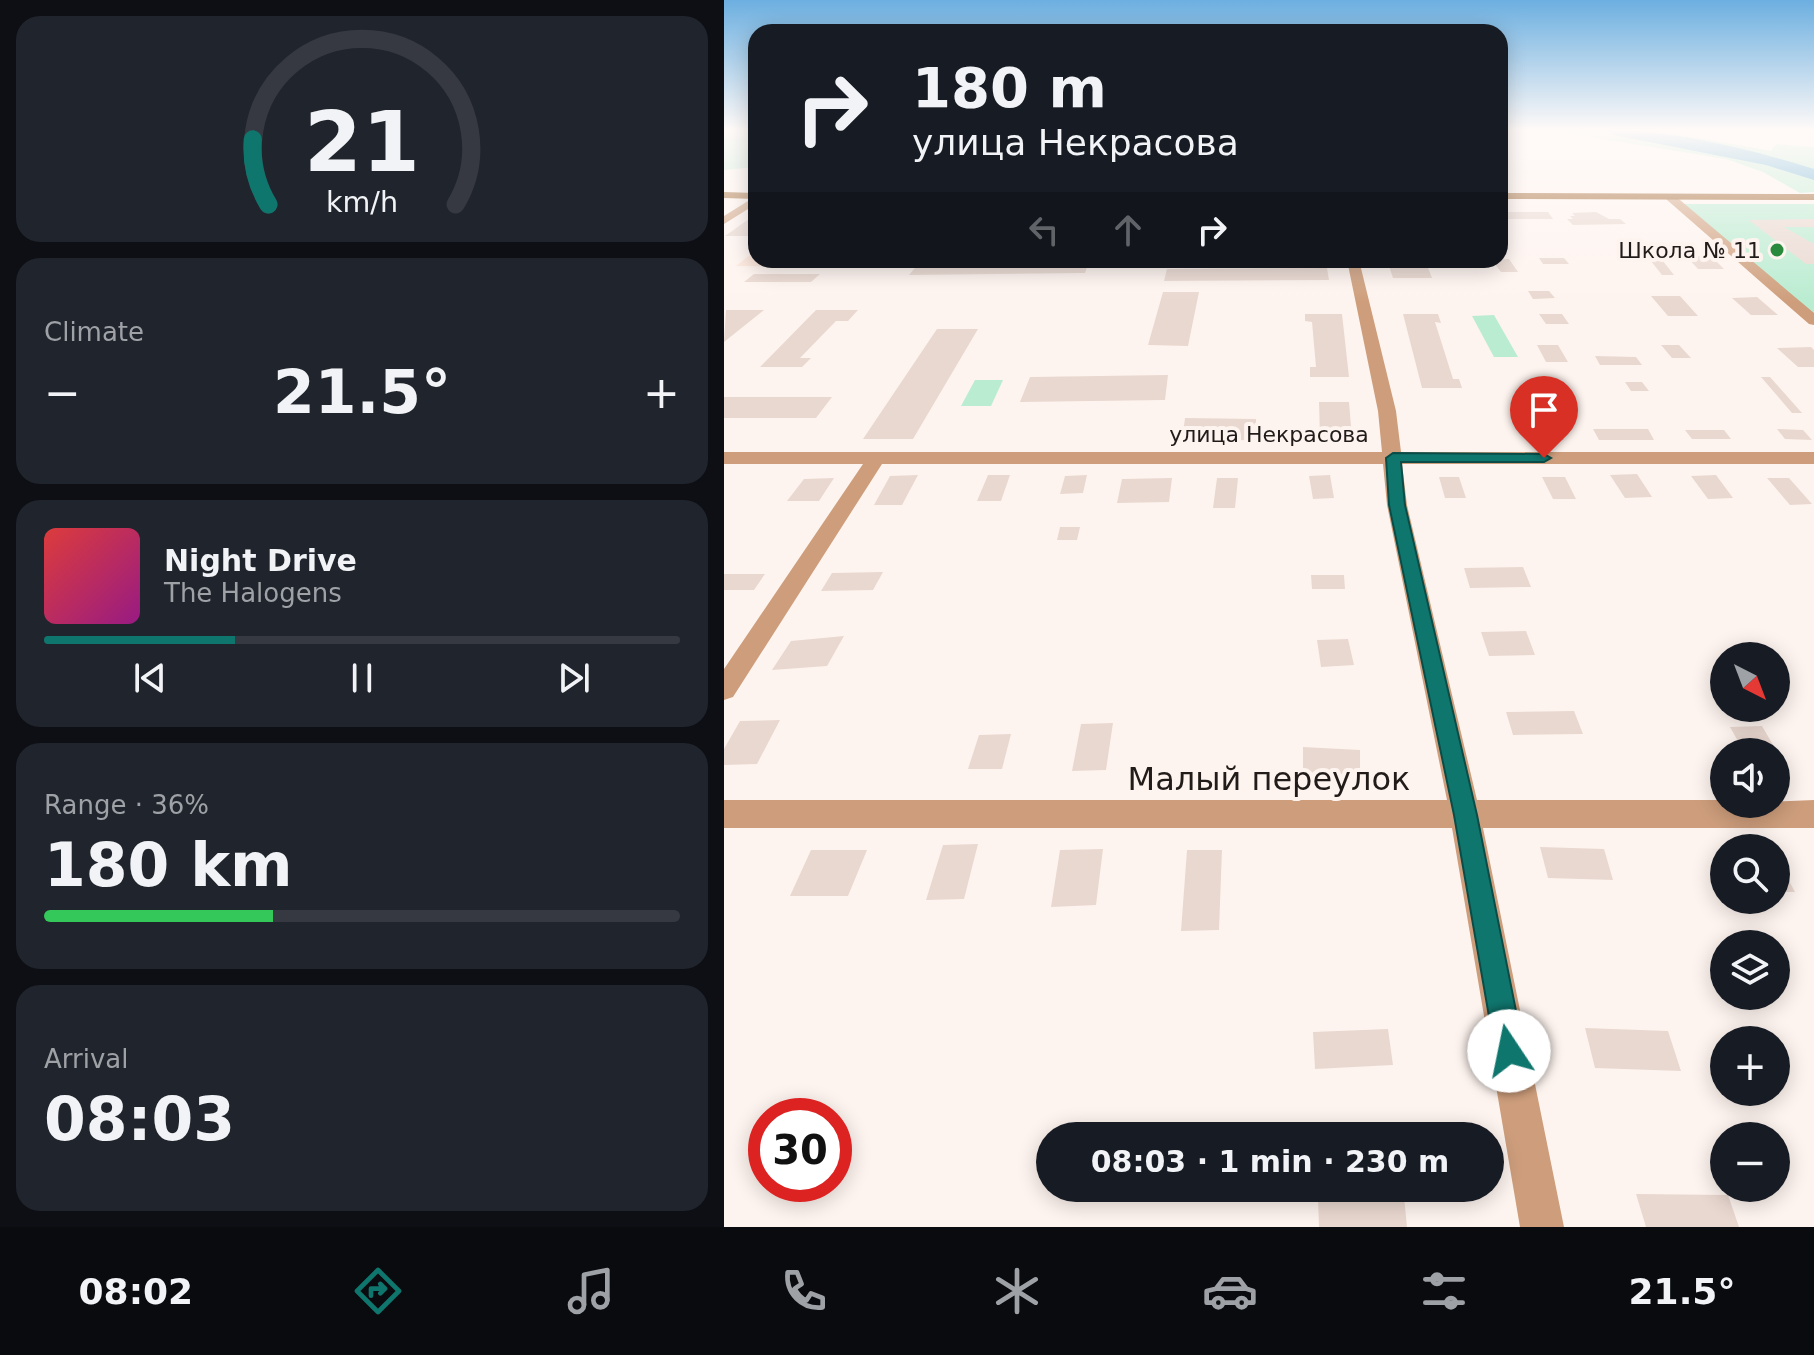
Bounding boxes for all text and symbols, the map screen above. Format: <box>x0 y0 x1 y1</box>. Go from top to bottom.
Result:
text: 180 m <box>912 55 1107 120</box>
icon: right <box>780 56 884 160</box>
text: 21 <box>304 94 420 191</box>
text: улица Некрасова <box>912 122 1239 163</box>
text: km/h <box>326 185 398 219</box>
icon: left <box>1022 208 1066 252</box>
icon: ahead <box>1106 208 1150 252</box>
icon: right <box>1190 208 1234 252</box>
place label: Школа № 11 <box>1618 238 1761 263</box>
marker: Школа № 11 <box>1768 241 1786 259</box>
text: Climate <box>44 317 144 347</box>
text: 21.5° <box>273 357 451 427</box>
text: − <box>44 367 81 418</box>
text: + <box>643 367 680 418</box>
pin <box>1510 376 1578 458</box>
icon: arrive <box>1522 388 1566 432</box>
street label: улица Некрасова <box>1169 422 1369 447</box>
text: Night Drive <box>164 543 357 578</box>
text: The Halogens <box>164 578 342 608</box>
north arrow <box>1710 642 1790 722</box>
map controls <box>1710 642 1790 1202</box>
icon: previous <box>128 656 172 700</box>
icon: pause <box>340 656 384 700</box>
icon: next <box>552 656 596 700</box>
button: sound <box>1710 738 1790 818</box>
street label: Малый переулок <box>1128 760 1410 798</box>
text: Range · 36% <box>44 790 209 820</box>
text: 180 km <box>44 830 293 900</box>
button: search <box>1710 834 1790 914</box>
button: layers <box>1710 930 1790 1010</box>
position arrow <box>1467 1009 1551 1093</box>
button: + <box>1710 1026 1790 1106</box>
text: Arrival <box>44 1044 128 1074</box>
text: 08:03 <box>44 1084 235 1154</box>
speed limit sign: 30 <box>748 1098 852 1202</box>
button: − <box>1710 1122 1790 1202</box>
text: 08:03 · 1 min · 230 m <box>1091 1144 1449 1179</box>
icon: directions <box>350 1263 406 1319</box>
icon: music <box>563 1263 619 1319</box>
icon: phone <box>776 1263 832 1319</box>
icon: climate <box>989 1263 1045 1319</box>
icon: car <box>1202 1263 1258 1319</box>
icon: filters <box>1416 1263 1472 1319</box>
text: 08:02 <box>79 1271 193 1312</box>
text: 21.5° <box>1629 1271 1735 1312</box>

